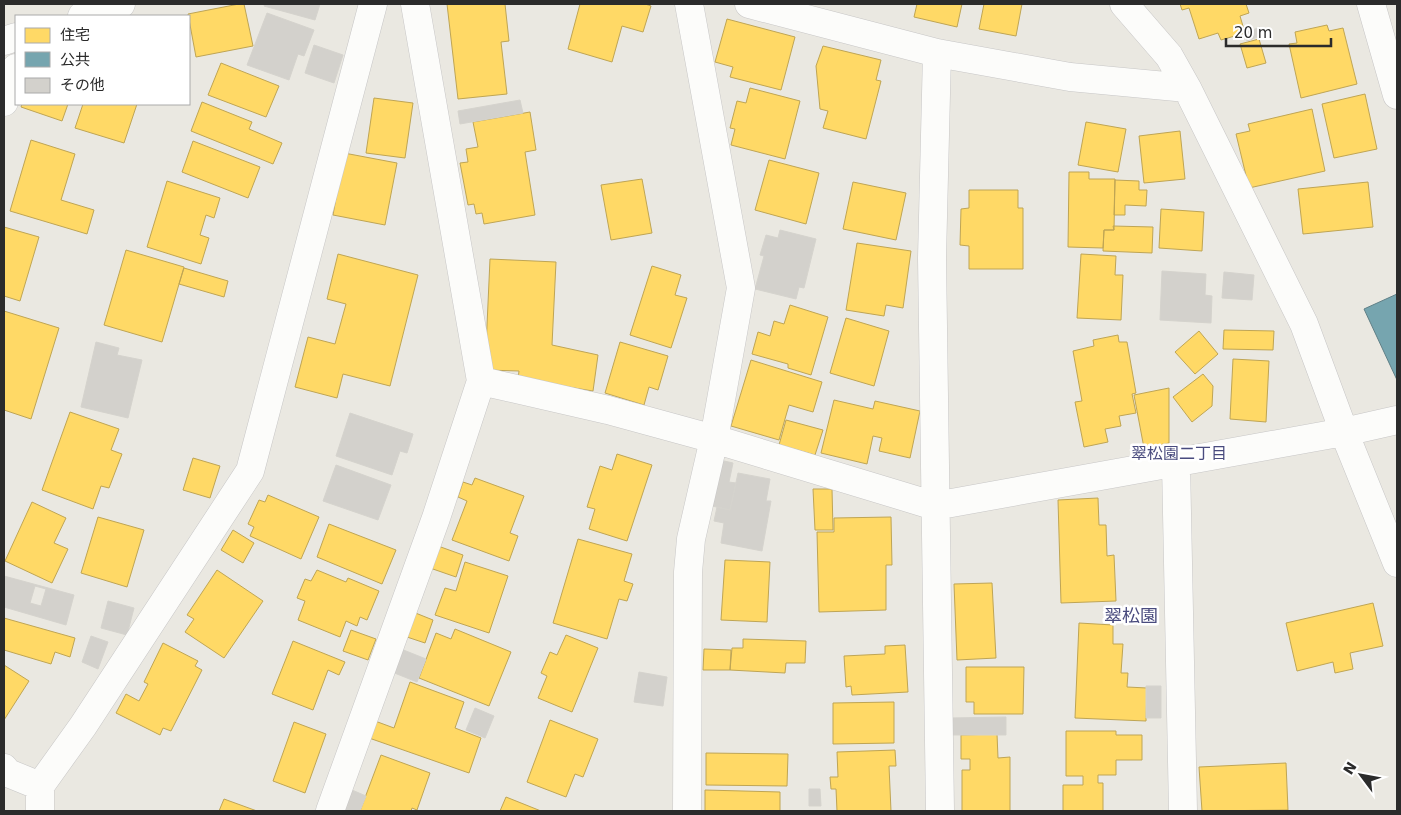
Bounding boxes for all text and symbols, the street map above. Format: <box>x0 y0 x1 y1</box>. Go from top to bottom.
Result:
legend <box>15 15 190 105</box>
scale bar <box>1226 15 1331 47</box>
text: 20 m <box>1234 24 1272 42</box>
text: 住宅 <box>60 26 90 44</box>
text: 公共 <box>60 51 90 69</box>
text: その他 <box>60 76 105 94</box>
district label: 翠松園二丁目 <box>1131 444 1227 463</box>
district label: 翠松園 <box>1104 605 1158 626</box>
north arrow <box>1336 750 1386 800</box>
text: N <box>1340 759 1360 777</box>

